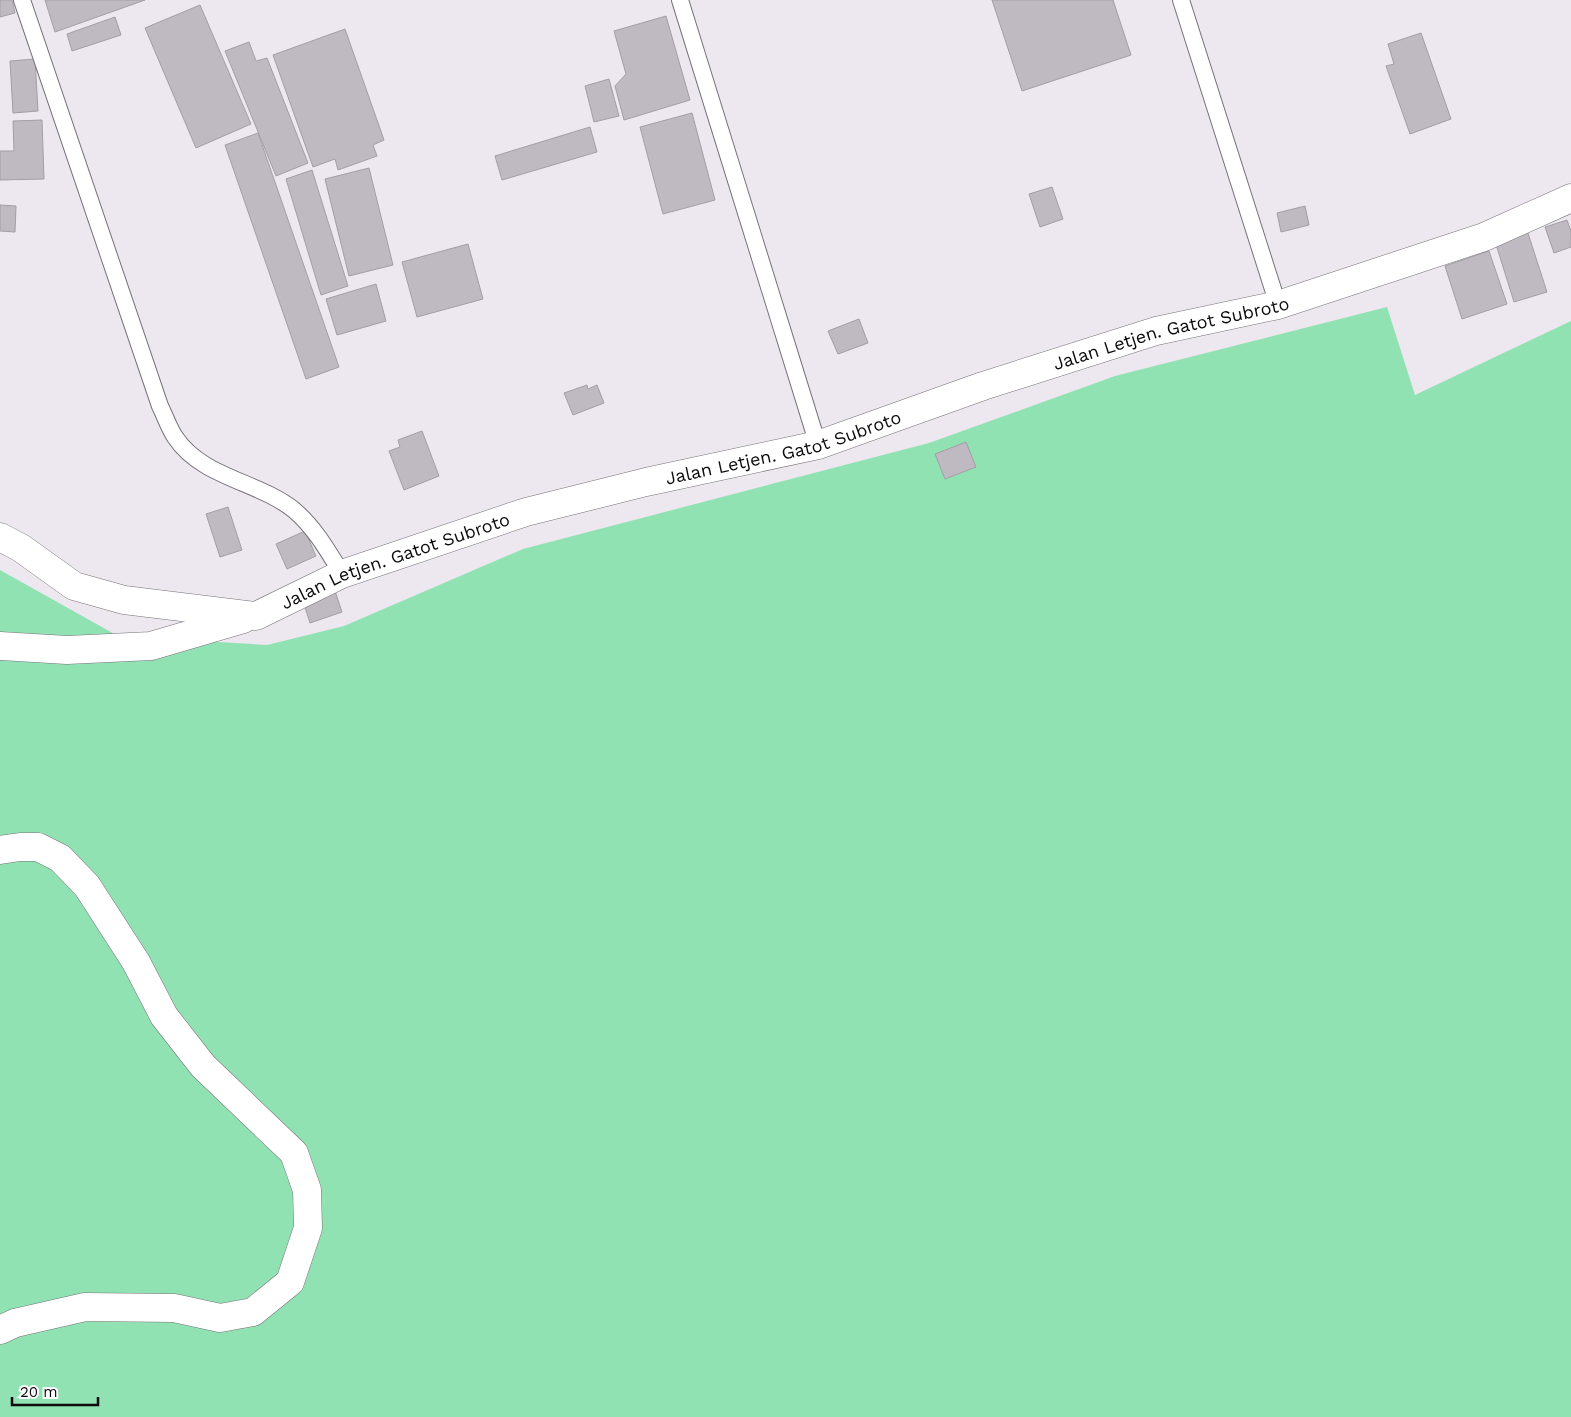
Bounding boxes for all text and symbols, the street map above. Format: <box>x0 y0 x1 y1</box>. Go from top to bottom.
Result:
street label: Jalan Letjen. Gatot Subroto <box>1050 292 1292 374</box>
street label: Jalan Letjen. Gatot Subroto <box>663 406 904 488</box>
street label: Jalan Letjen. Gatot Subroto <box>277 508 512 613</box>
scale bar <box>12 1374 99 1406</box>
text: 20 m <box>20 1383 58 1401</box>

